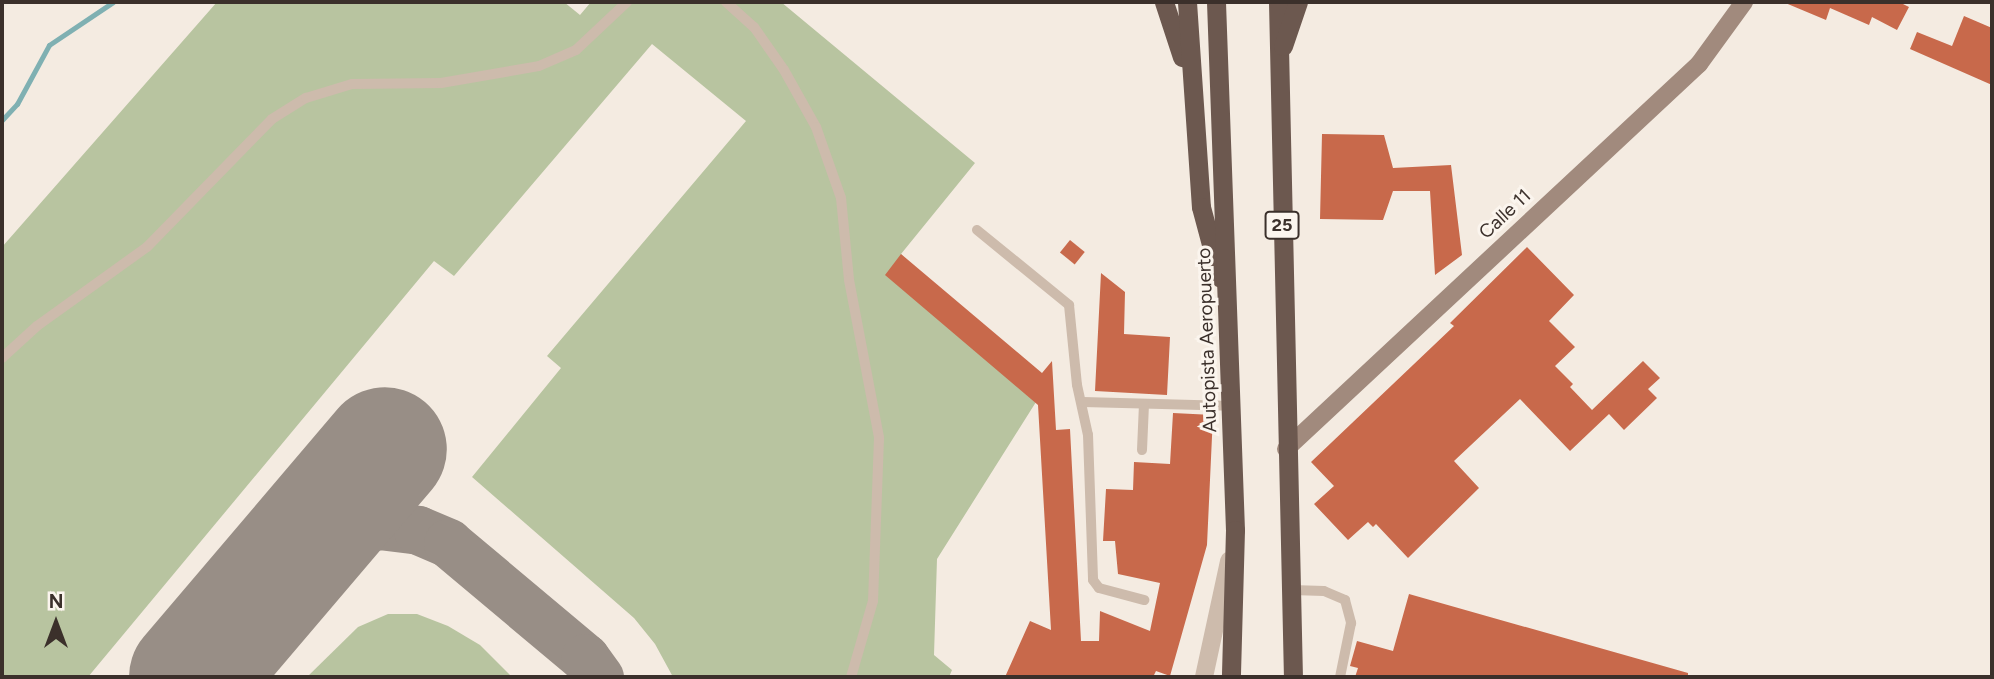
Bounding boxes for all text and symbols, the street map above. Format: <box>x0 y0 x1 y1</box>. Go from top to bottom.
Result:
street label: Calle 11 <box>1474 184 1536 244</box>
road number: 25 <box>1264 210 1300 240</box>
street label: Autopista Aeropuerto <box>1192 247 1222 433</box>
north arrow <box>21 588 91 658</box>
text: N <box>49 590 63 613</box>

